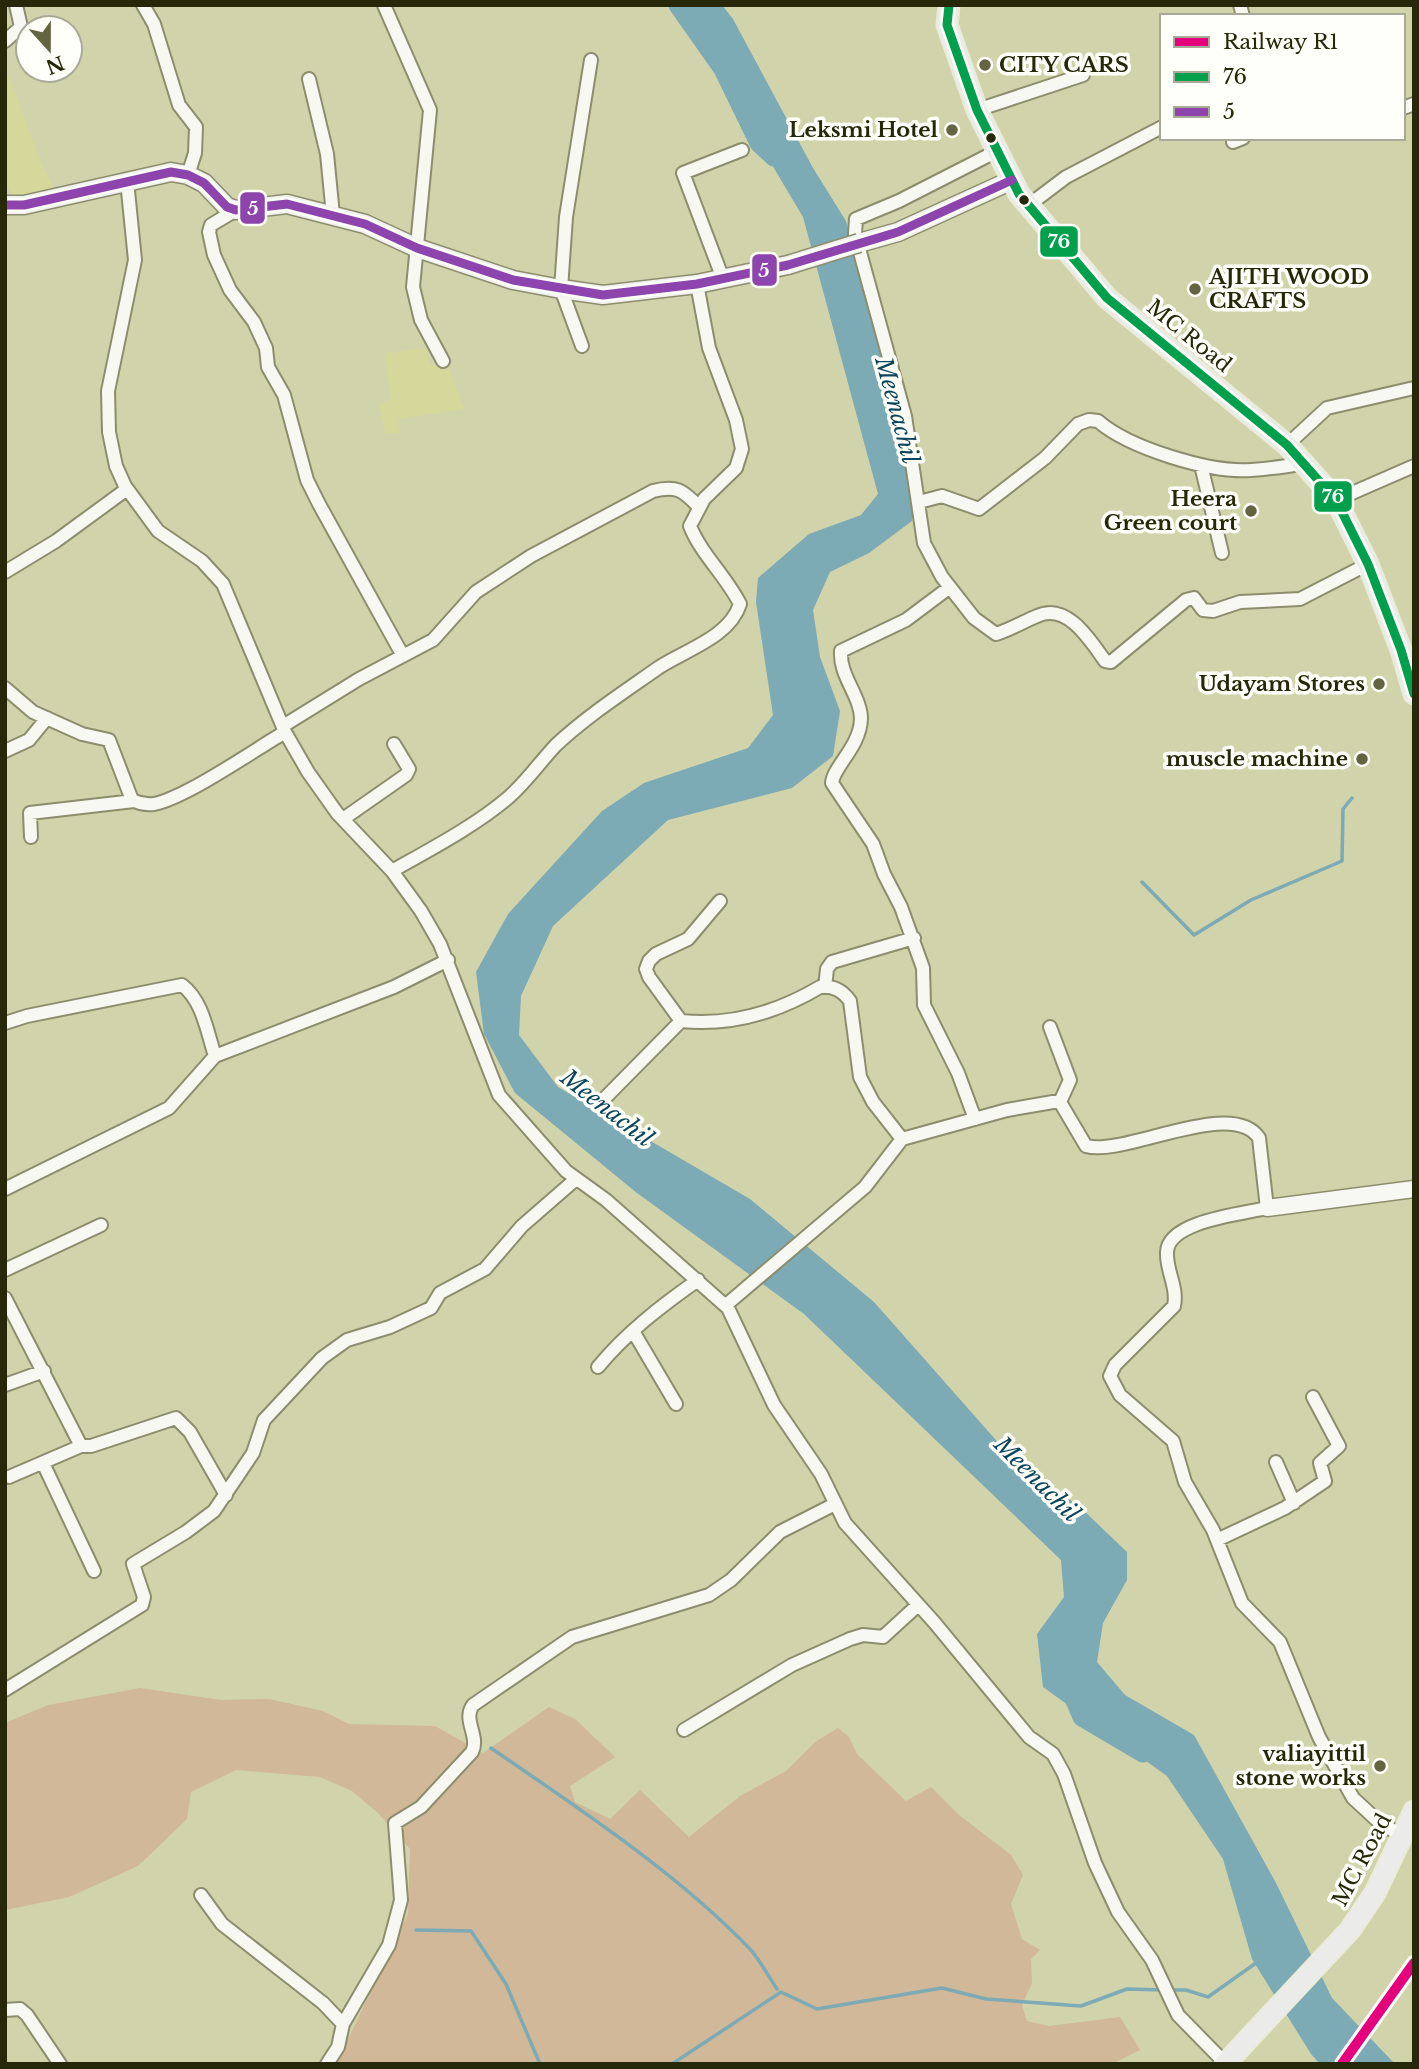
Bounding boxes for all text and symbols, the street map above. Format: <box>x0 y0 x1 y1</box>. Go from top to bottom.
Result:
north arrow <box>14 14 84 84</box>
legend <box>1160 14 1405 140</box>
text: Railway R1 <box>1223 29 1339 55</box>
text: N <box>42 50 67 78</box>
place label: CITY CARS <box>999 52 1129 78</box>
marker: CITY CARS <box>977 57 993 73</box>
text: 76 <box>1223 64 1247 90</box>
text: 5 <box>1223 99 1235 125</box>
place label: Leksmi Hotel <box>789 117 939 143</box>
marker: Leksmi Hotel <box>944 122 960 138</box>
unlabelled marker <box>984 131 998 145</box>
line badge: 5 <box>239 191 266 225</box>
unlabelled marker <box>1017 193 1031 207</box>
text: 5 <box>247 197 259 220</box>
line badge: 76 <box>1039 225 1079 258</box>
text: 76 <box>1048 230 1070 253</box>
line badge: 5 <box>751 253 778 287</box>
text: 5 <box>758 259 770 282</box>
place label: AJITH WOOD CRAFTS <box>1208 264 1369 314</box>
marker: AJITH WOOD CRAFTS <box>1187 281 1203 297</box>
street label: MC Road <box>1141 294 1237 378</box>
water label: Meenachil <box>869 353 925 467</box>
line badge: 76 <box>1313 480 1353 513</box>
text: 76 <box>1322 485 1344 508</box>
place label: Heera Green court <box>1104 486 1237 536</box>
marker: Heera Green court <box>1243 503 1259 519</box>
place label: Udayam Stores <box>1199 671 1365 697</box>
marker: Udayam Stores <box>1371 676 1387 692</box>
place label: muscle machine <box>1166 746 1348 772</box>
marker: muscle machine <box>1354 751 1370 767</box>
water label: Meenachil <box>554 1063 659 1153</box>
water label: Meenachil <box>988 1430 1086 1528</box>
place label: valiayittil stone works <box>1235 1741 1367 1791</box>
marker: valiayittil stone works <box>1372 1758 1388 1774</box>
street label: MC Road <box>1327 1809 1397 1911</box>

